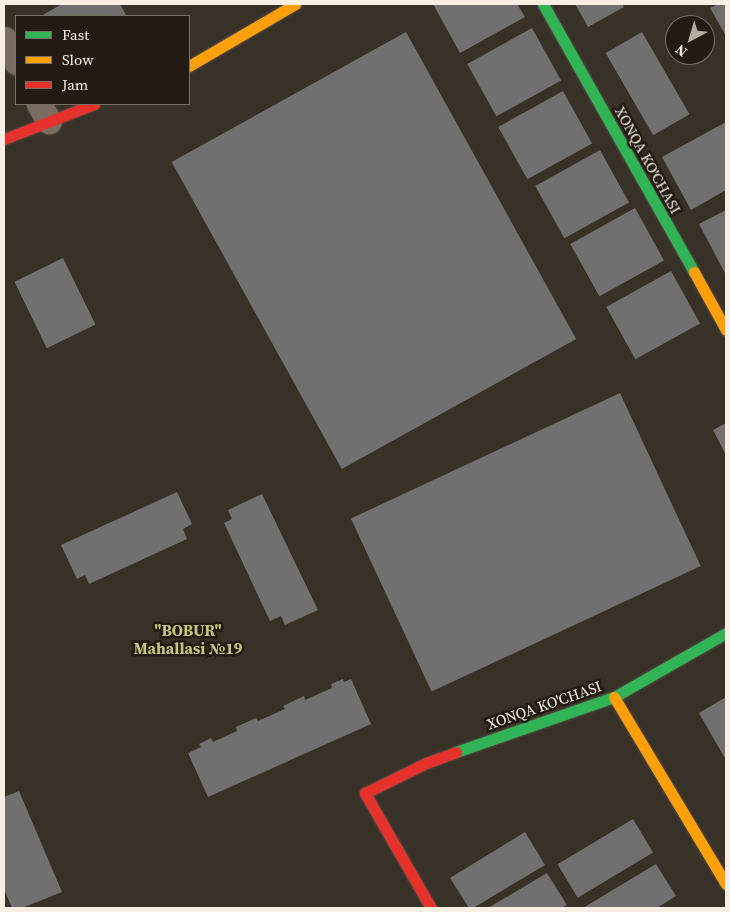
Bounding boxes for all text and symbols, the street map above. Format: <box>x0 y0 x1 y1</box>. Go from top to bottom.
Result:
legend <box>15 15 190 105</box>
north arrow <box>665 15 715 65</box>
text: Fast <box>62 24 89 45</box>
text: N <box>671 40 691 62</box>
text: Slow <box>62 49 94 70</box>
text: Jam <box>62 74 88 95</box>
street label: XONQA KO'CHASI <box>611 103 685 217</box>
district label: "BOBUR" Mahallasi №19 <box>133 620 243 658</box>
street label: XONQA KO'CHASI <box>484 677 604 733</box>

